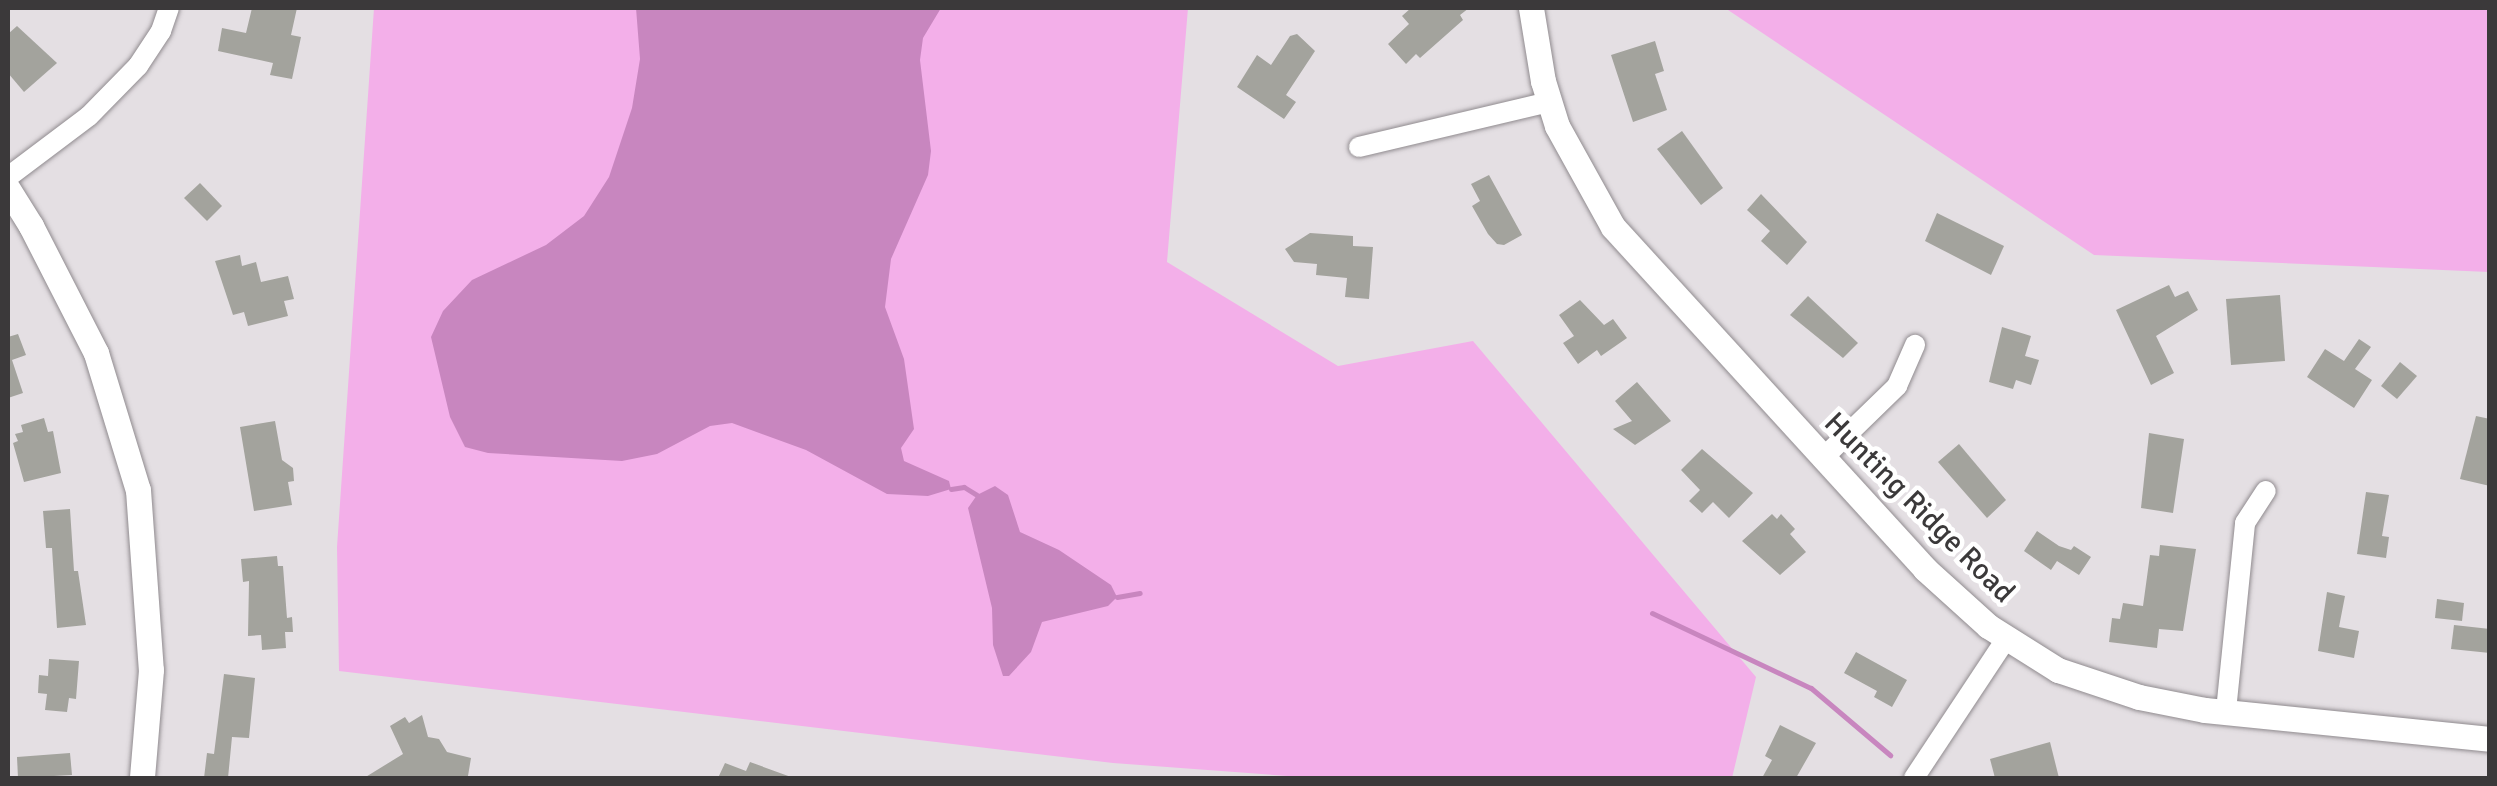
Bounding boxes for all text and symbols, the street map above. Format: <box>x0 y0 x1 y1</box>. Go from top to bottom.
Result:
street label: Hunting Ridge Road <box>1816 405 2022 611</box>

